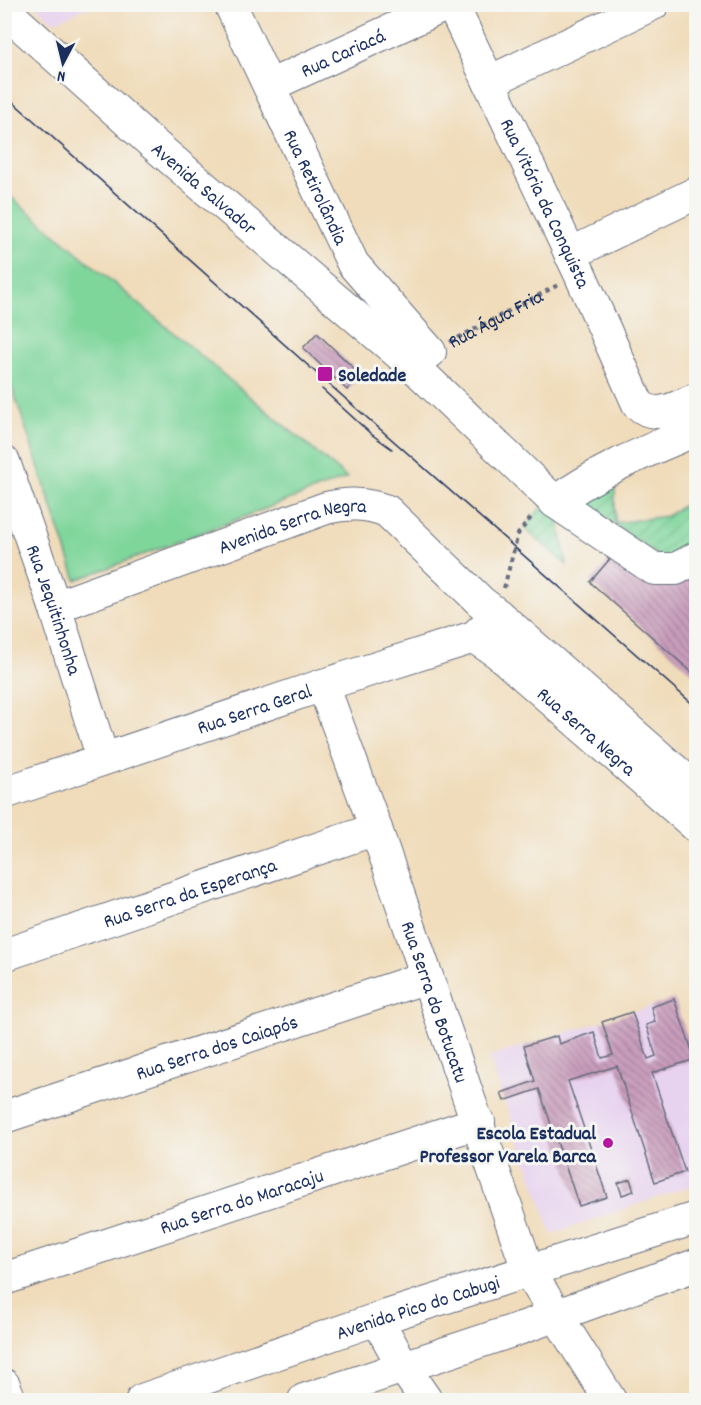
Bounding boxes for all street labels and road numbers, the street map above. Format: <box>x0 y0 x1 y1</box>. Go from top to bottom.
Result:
street label: Rua Cariacá <box>297 23 391 86</box>
street label: Rua Vitória da Conquista <box>491 115 596 294</box>
street label: Rua Retirolândia <box>274 126 353 251</box>
street label: Avenida Salvador <box>144 137 262 243</box>
street label: Rua Água Fria <box>444 284 549 357</box>
street label: Avenida Serra Negra <box>215 494 368 563</box>
street label: Rua Jequitinhonha <box>17 541 87 680</box>
street label: Rua Serra Geral <box>194 679 316 744</box>
street label: Rua Serra Negra <box>529 682 641 784</box>
street label: Rua Serra da Esperança <box>100 852 282 937</box>
street label: Rua Serra do Botucatu <box>392 918 474 1087</box>
street label: Rua Serra dos Caiapós <box>133 1010 302 1089</box>
street label: Rua Serra do Maracaju <box>157 1163 328 1244</box>
street label: Avenida Pico do Cabugi <box>333 1270 504 1349</box>

